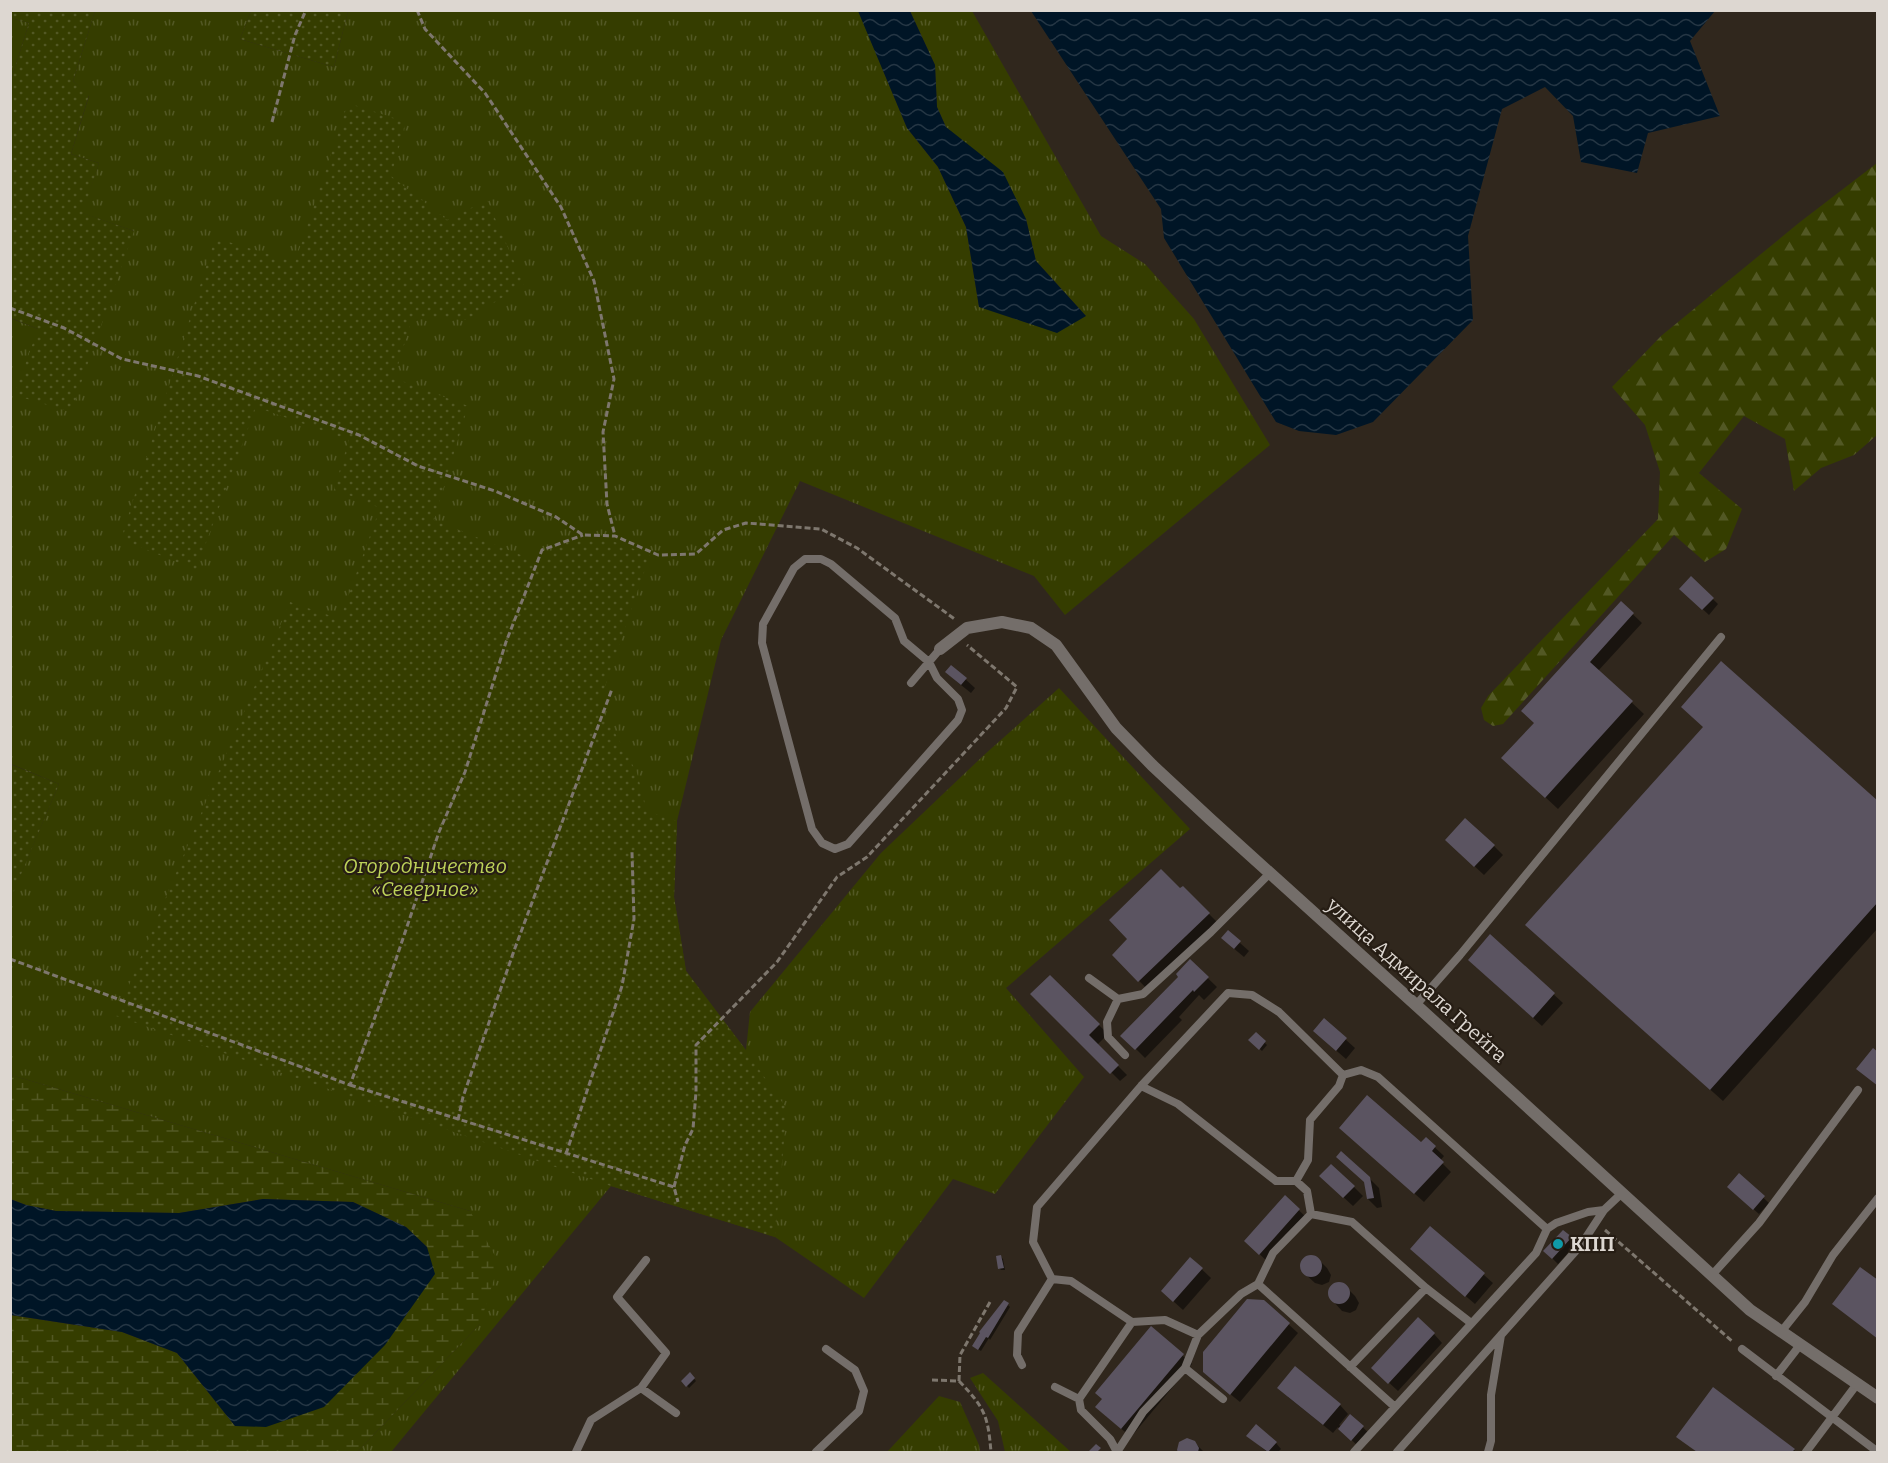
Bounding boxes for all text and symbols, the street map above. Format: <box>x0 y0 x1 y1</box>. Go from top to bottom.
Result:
park label: Огородничество «Северное» <box>343 854 507 901</box>
street label: улица Адмирала Грейга <box>1321 892 1512 1067</box>
place label: КПП <box>1570 1232 1615 1256</box>
marker: КПП <box>1551 1237 1565 1251</box>

